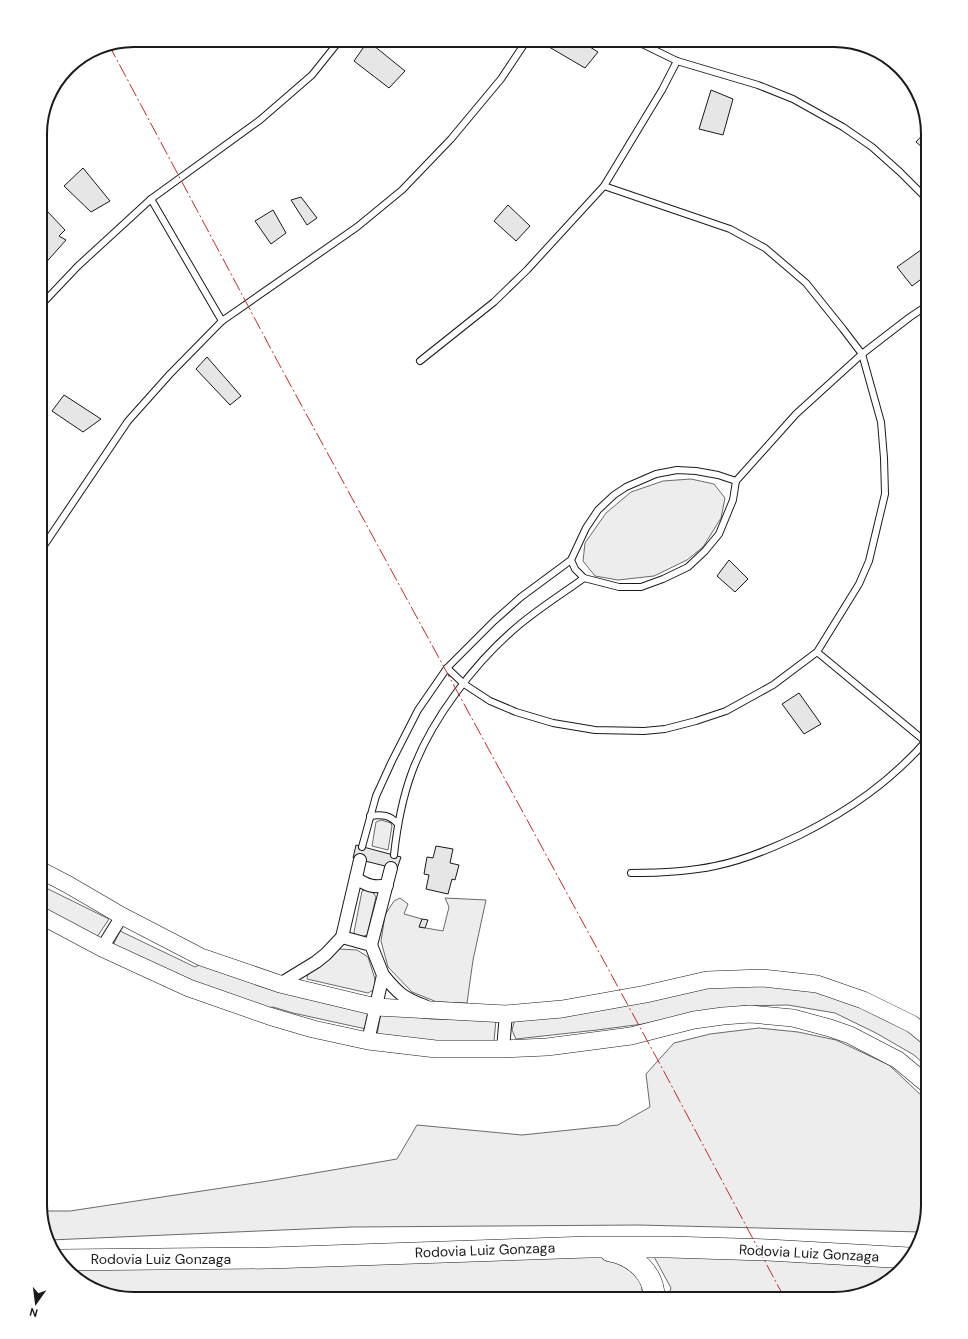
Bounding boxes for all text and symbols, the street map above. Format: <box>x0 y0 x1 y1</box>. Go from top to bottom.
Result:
street label: Rodovia Luiz Gonzaga <box>415 1239 555 1261</box>
street label: Rodovia Luiz Gonzaga <box>738 1240 880 1266</box>
street label: Rodovia Luiz Gonzaga <box>91 1250 231 1268</box>
north arrow <box>16 1283 56 1323</box>
text: N <box>28 1305 39 1320</box>

